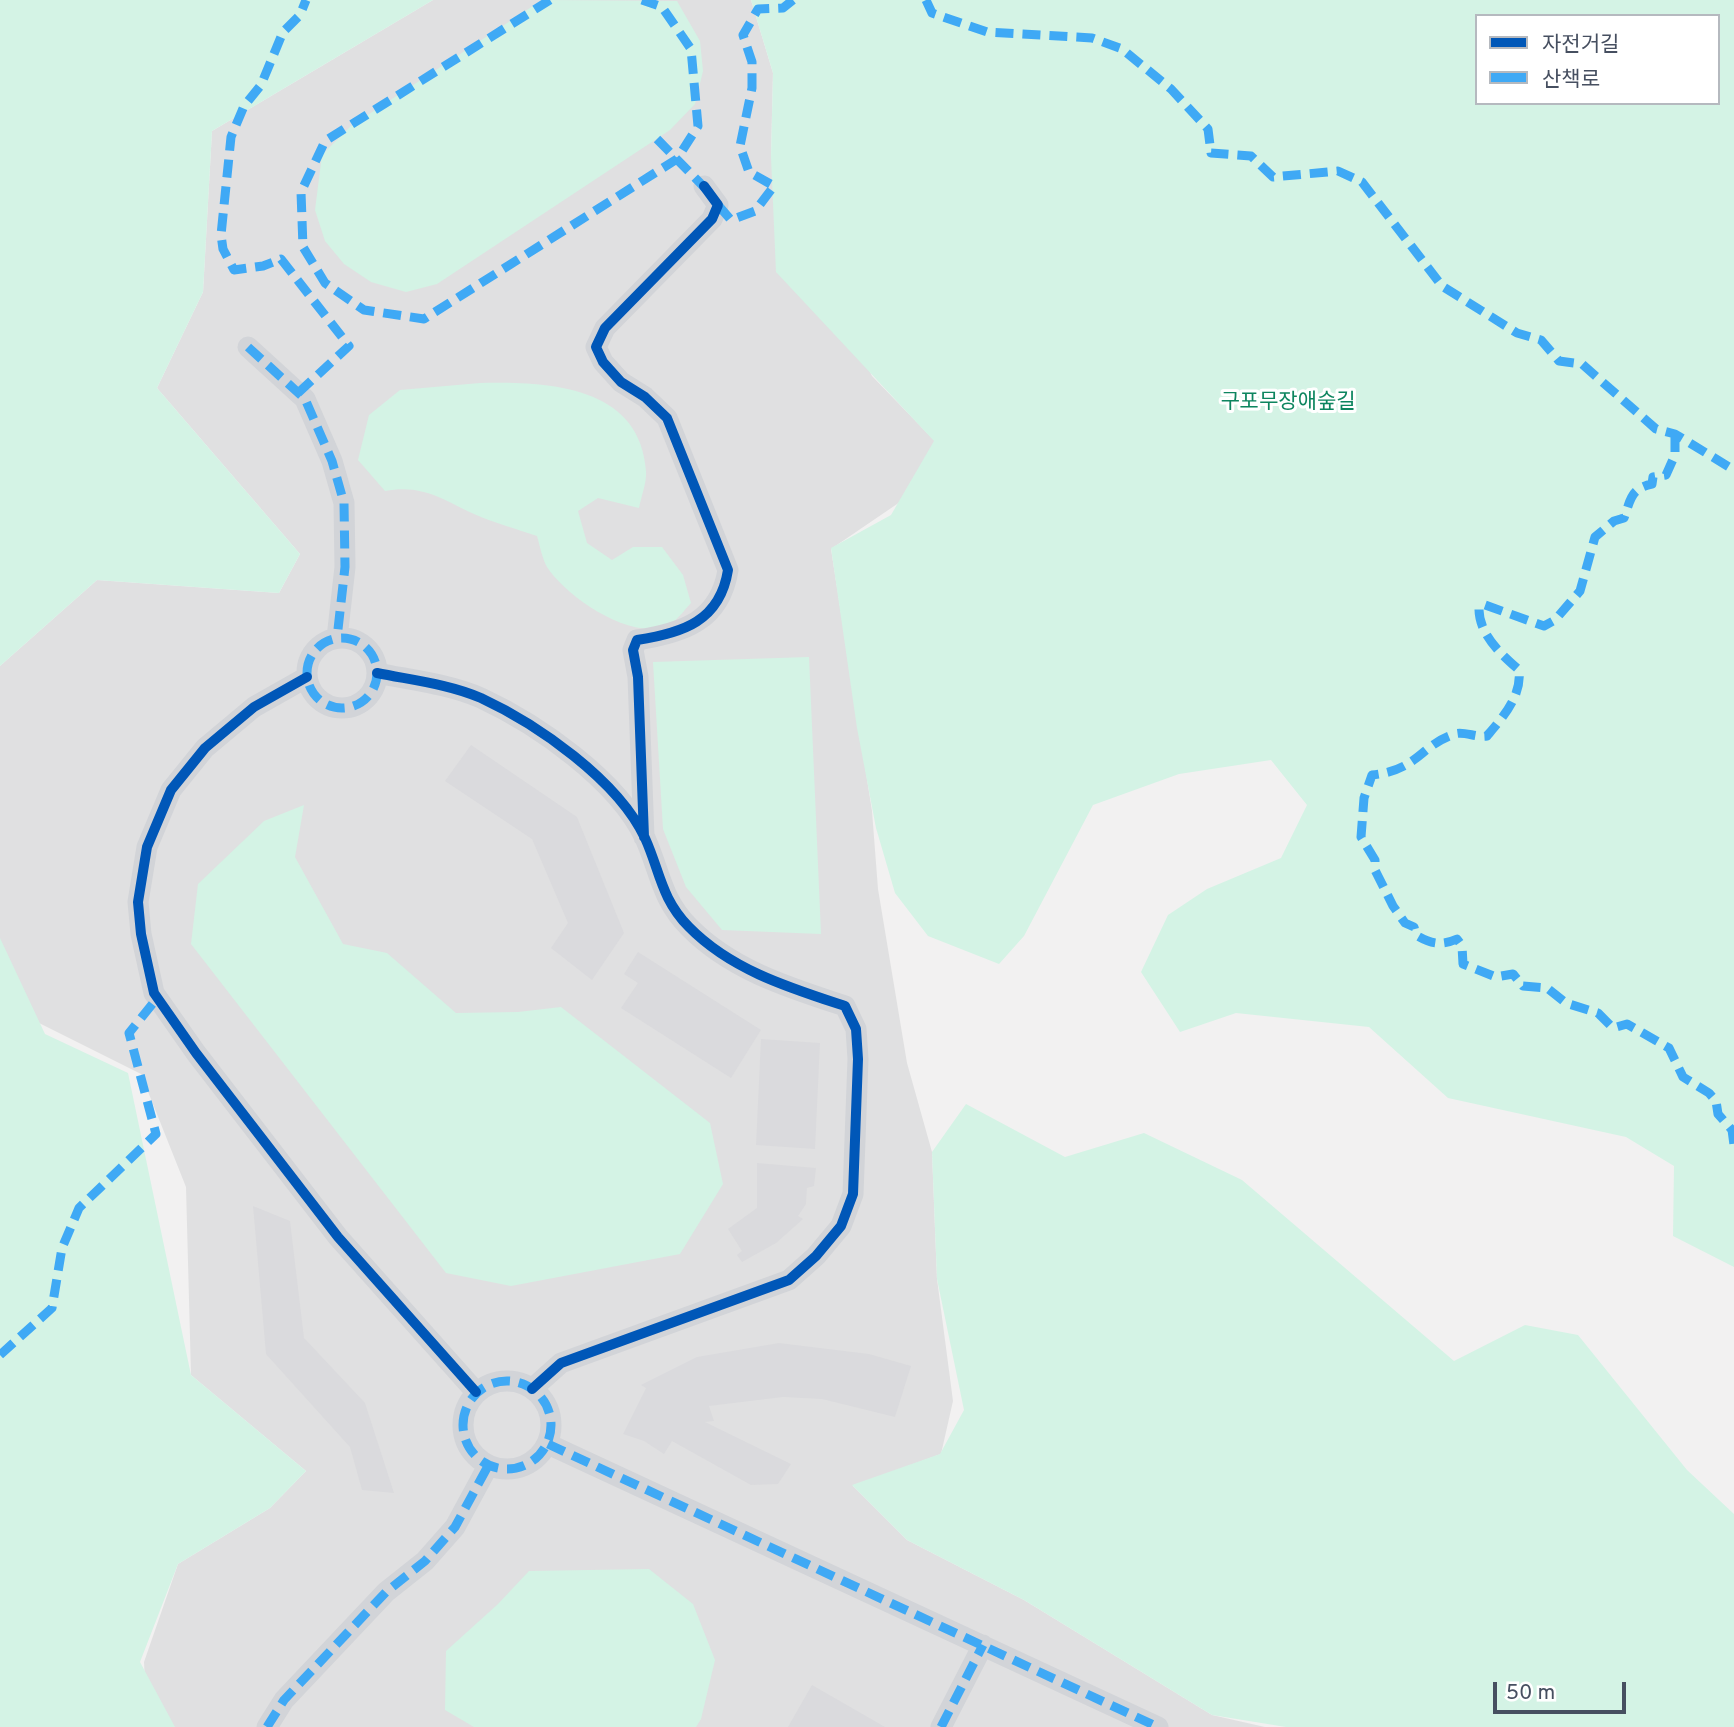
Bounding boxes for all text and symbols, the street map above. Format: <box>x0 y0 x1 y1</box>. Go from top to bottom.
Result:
legend <box>1475 14 1720 105</box>
text: 자전거길 <box>1542 32 1619 59</box>
text: 산책로 <box>1542 67 1600 94</box>
park label: 구포무장애숲길 <box>1220 391 1356 417</box>
scale bar <box>1496 1668 1629 1712</box>
text: 50 m <box>1506 1680 1555 1707</box>

